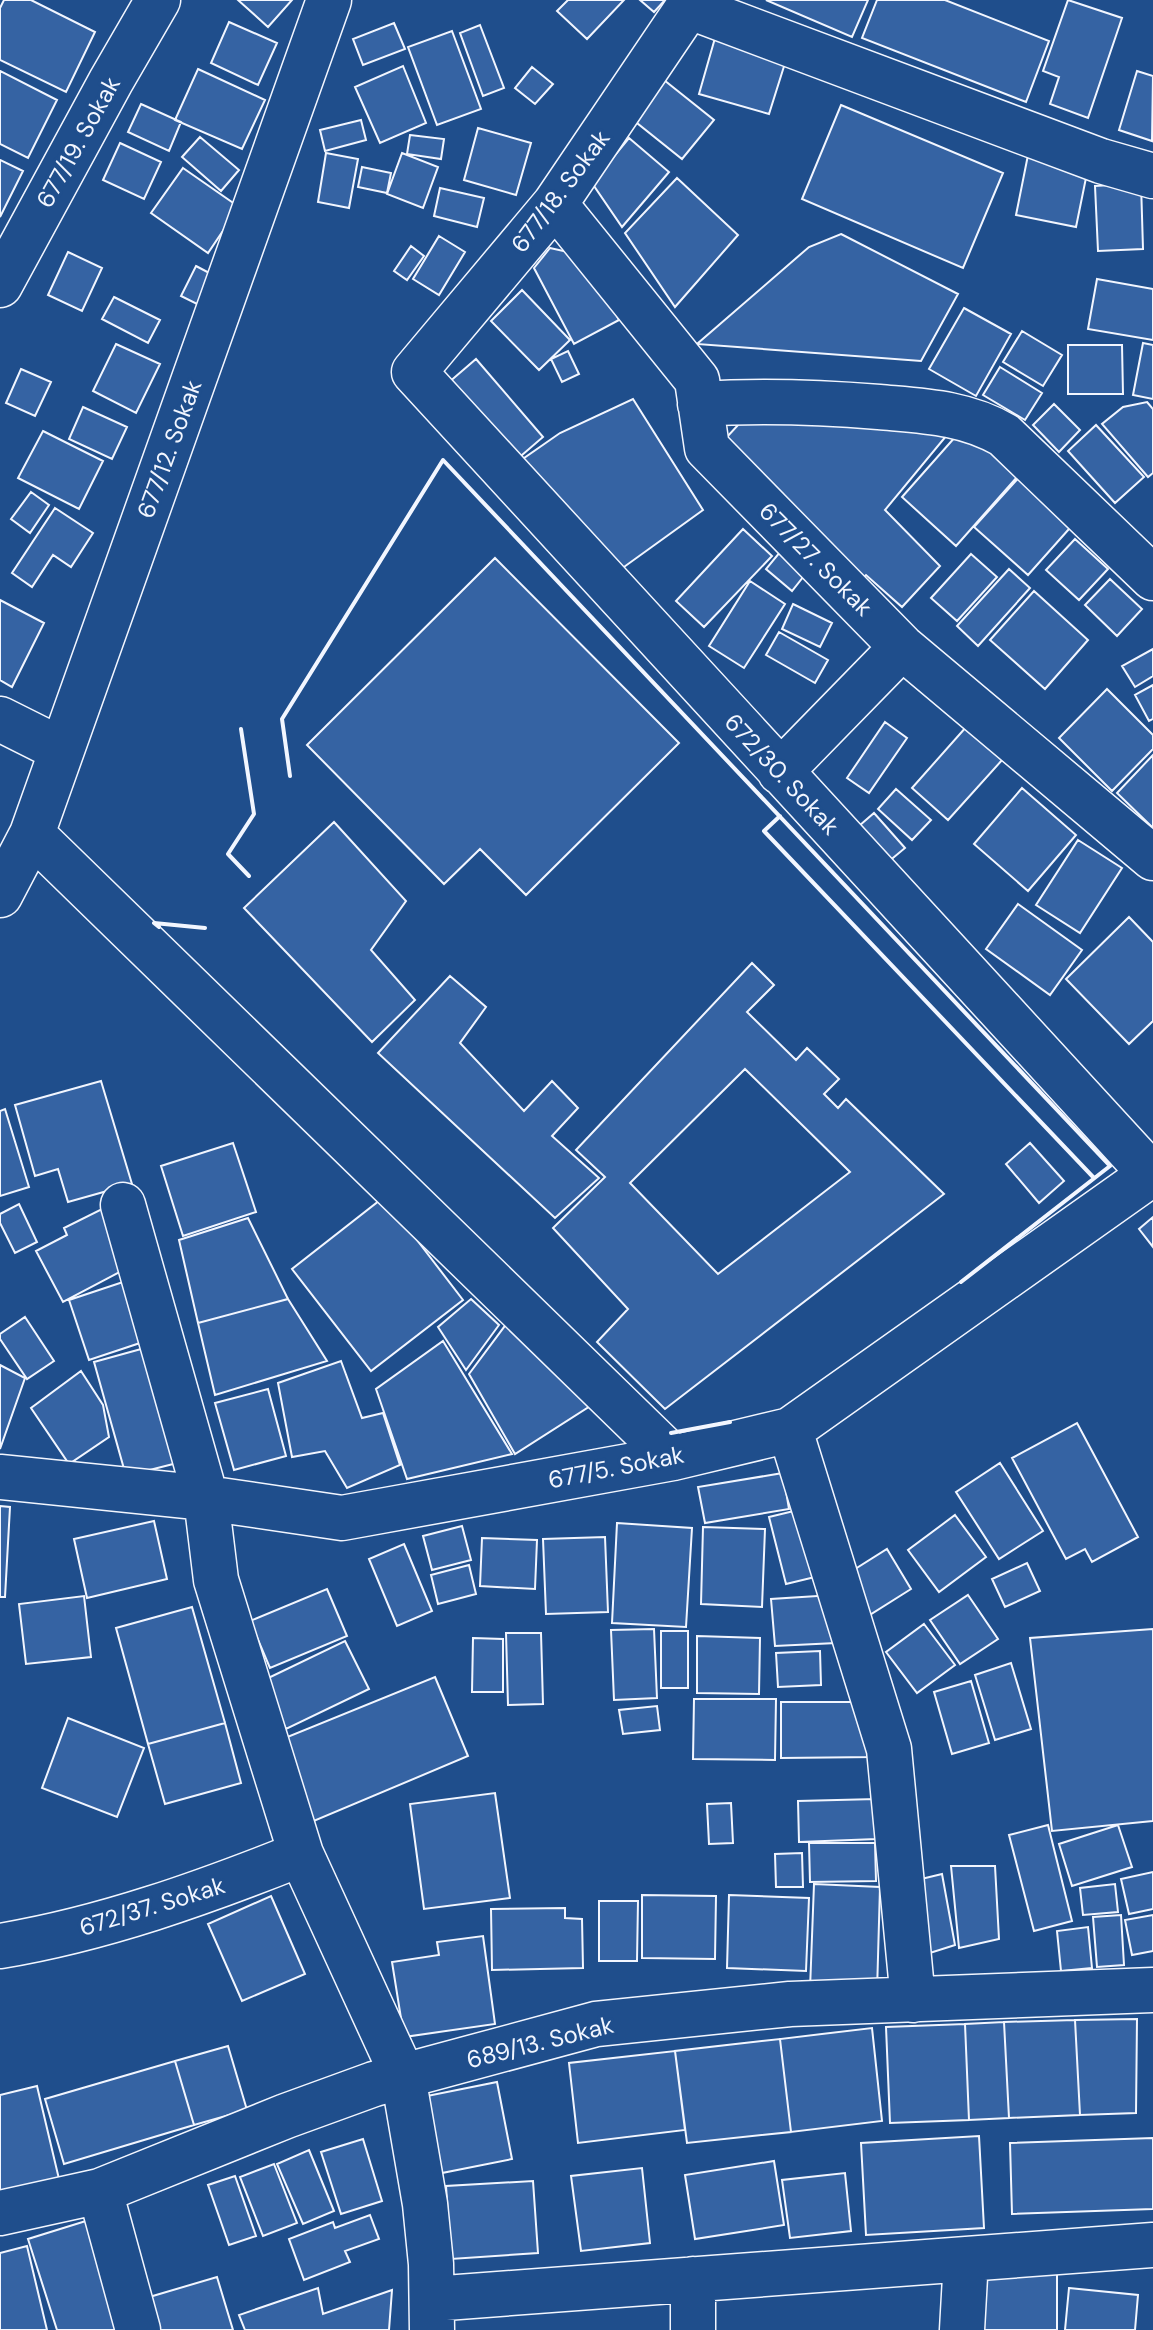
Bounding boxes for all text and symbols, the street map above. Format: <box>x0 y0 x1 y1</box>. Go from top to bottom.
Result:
street label: 677/19. Sokak <box>29 71 127 213</box>
street label: 677/18. Sokak <box>504 123 616 259</box>
street label: 677/12. Sokak <box>130 375 208 523</box>
street label: 677/27. Sokak <box>752 495 880 623</box>
street label: 672/30. Sokak <box>718 707 846 841</box>
street label: 677/5. Sokak <box>545 1439 687 1495</box>
street label: 672/37. Sokak <box>75 1869 229 1943</box>
street label: 689/13. Sokak <box>463 2009 617 2075</box>

